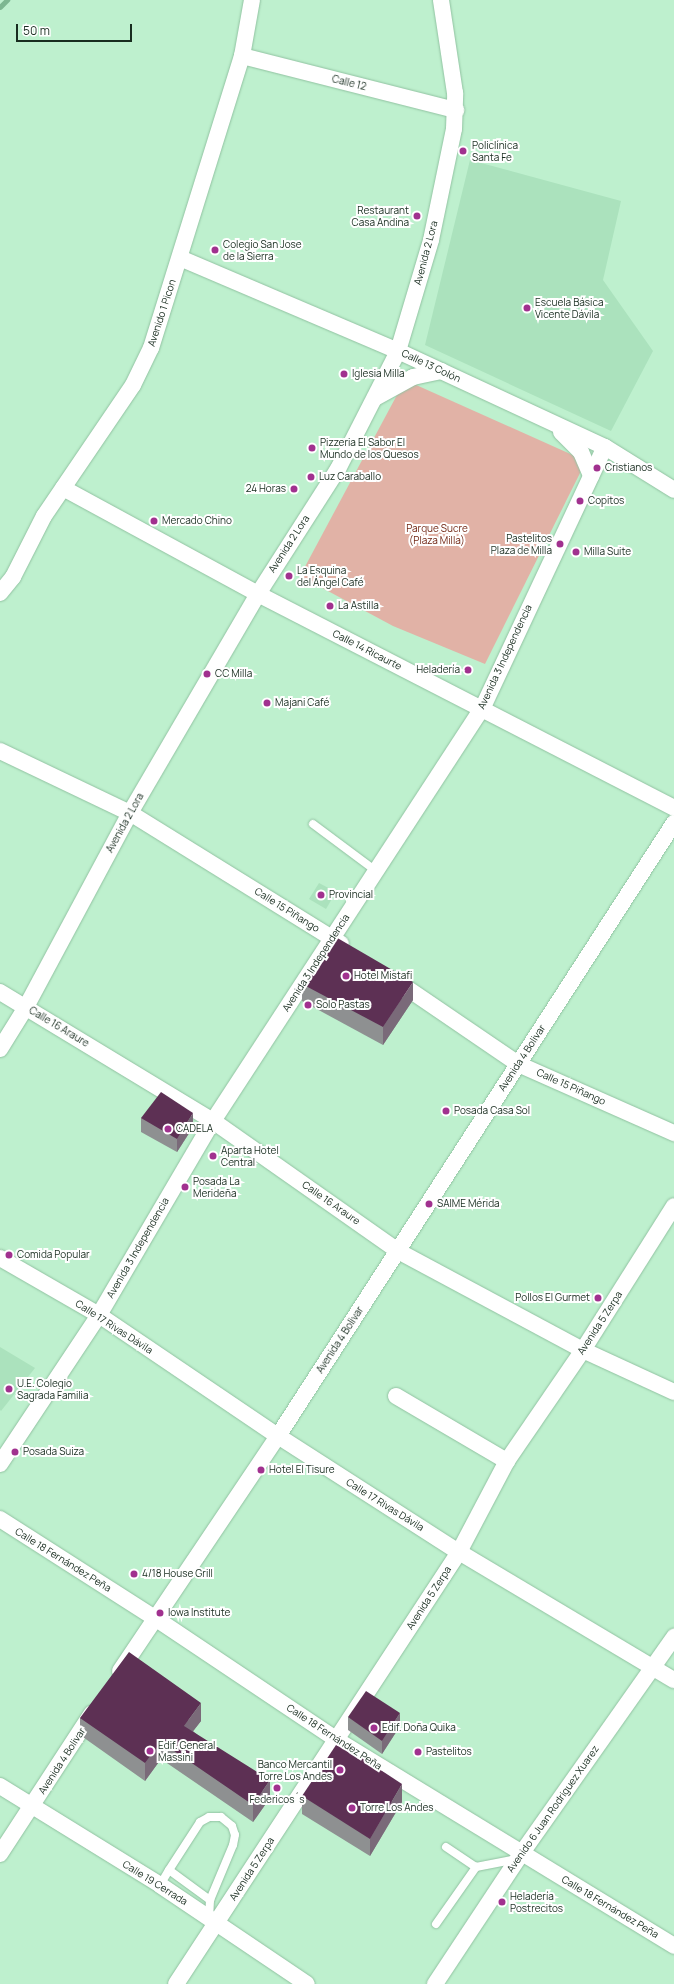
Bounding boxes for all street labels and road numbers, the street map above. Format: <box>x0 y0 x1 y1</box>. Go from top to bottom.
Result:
street label: Calle 12 <box>331 73 367 93</box>
street label: Avenida 2 Lora <box>412 220 440 286</box>
street label: Avenido 1 Picon <box>145 278 179 348</box>
street label: Calle 13 Colón <box>400 347 462 385</box>
street label: Avenida 2 Lora <box>266 513 312 575</box>
street label: Avenida 3 Independencia <box>475 603 535 711</box>
street label: Calle 14 Ricaurte <box>330 627 404 673</box>
street label: Avenida 2 Lora <box>104 791 146 855</box>
street label: Calle 15 Piñango <box>252 885 322 935</box>
street label: Avenida 3 Independencia <box>280 912 352 1014</box>
street label: Calle 16 Araure <box>27 1004 91 1050</box>
street label: Avenida 4 Bolivar <box>496 1023 548 1093</box>
street label: Calle 15 Piñango <box>535 1066 607 1108</box>
street label: Calle 16 Araure <box>300 1179 362 1227</box>
street label: Avenida 3 Independencia <box>104 1196 172 1300</box>
street label: Avenida 5 Zerpa <box>575 1289 625 1357</box>
street label: Calle 17 Rivas Dávila <box>73 1298 155 1356</box>
street label: Avenida 4 Bolivar <box>314 1305 366 1375</box>
street label: Calle 17 Rivas Dávila <box>344 1476 426 1534</box>
street label: Calle 18 Fernández Peña <box>13 1525 113 1595</box>
street label: Avenida 5 Zerpa <box>404 1564 454 1632</box>
street label: Calle 18 Fernández Peña <box>284 1702 384 1772</box>
street label: Avenida 4 Bolivar <box>36 1726 88 1796</box>
street label: Avenido 6 Juan Rodriguez Xuarez <box>504 1743 602 1875</box>
street label: Avenida 5 Zerpa <box>227 1835 277 1903</box>
street label: Calle 19 Cerrada <box>120 1858 190 1908</box>
street label: Calle 18 Fernández Peña <box>559 1873 661 1941</box>

